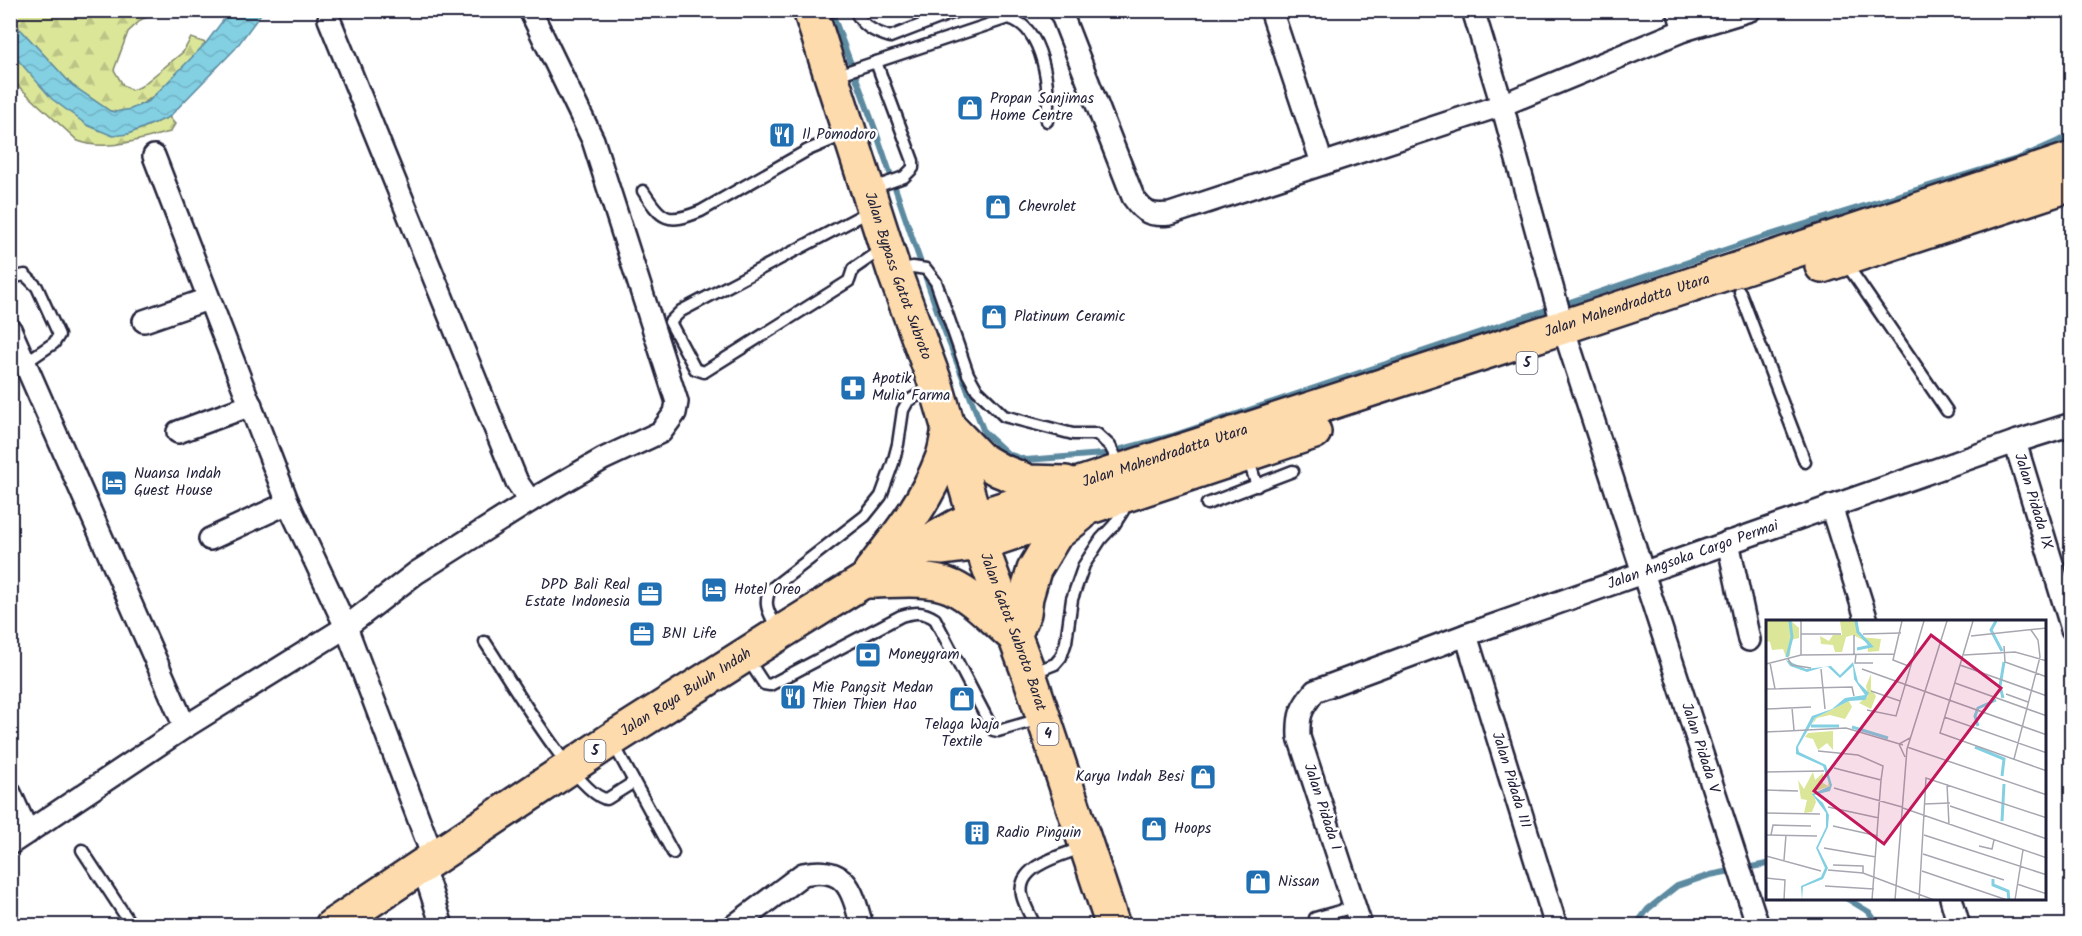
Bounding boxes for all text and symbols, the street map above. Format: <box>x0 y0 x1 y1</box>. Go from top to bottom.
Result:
place label: Propan Sanjimas Home Centre <box>990 87 1094 128</box>
shop icon: Propan Sanjimas Home Centre <box>955 93 985 123</box>
restaurant icon: Il Pomodoro <box>767 120 797 150</box>
place label: Il Pomodoro <box>802 123 876 147</box>
street label: Jalan Bypass Gatot Subroto <box>857 189 938 364</box>
shop icon: Chevrolet <box>983 192 1013 222</box>
place label: Chevrolet <box>1018 195 1076 219</box>
street label: Jalan Mahendradatta Utara <box>1541 267 1713 344</box>
shop icon: Platinum Ceramic <box>979 302 1009 332</box>
place label: Platinum Ceramic <box>1014 305 1126 329</box>
road number: 5 <box>1516 352 1538 374</box>
place label: Apotik Mulia Farma <box>872 367 950 408</box>
pharmacy icon: Apotik Mulia Farma <box>838 373 868 403</box>
street label: Jalan Mahendradatta Utara <box>1079 418 1251 494</box>
street label: Jalan Pidada IX <box>2007 450 2059 553</box>
place label: Nuansa Indah Guest House <box>134 462 221 503</box>
hotel icon: Nuansa Indah Guest House <box>99 468 129 498</box>
street label: Jalan Angsoka Cargo Permai <box>1604 514 1783 596</box>
street label: Jalan Gatot Subroto Barat <box>973 550 1053 715</box>
place label: DPD Bali Real Estate Indonesia <box>525 573 630 614</box>
hotel icon: Hotel Oreo <box>699 575 729 605</box>
place label: Hotel Oreo <box>734 578 801 602</box>
office icon: DPD Bali Real Estate Indonesia <box>635 579 665 609</box>
office icon: BNI Life <box>627 619 657 649</box>
inset map <box>1766 620 2046 900</box>
place label: BNI Life <box>662 622 717 646</box>
bank icon: Moneygram <box>853 640 883 670</box>
street label: Jalan Raya Buluh Indah <box>615 642 756 743</box>
place label: Moneygram <box>888 643 960 667</box>
place label: Mie Pangsit Medan Thien Thien Hao <box>812 676 933 717</box>
restaurant icon: Mie Pangsit Medan Thien Thien Hao <box>778 682 808 712</box>
shop icon: Telaga Waja Textile <box>947 684 977 714</box>
street label: Jalan Pidada V <box>1674 699 1726 797</box>
place label: Telaga Waja Textile <box>924 713 1000 754</box>
road number: 4 <box>1038 723 1058 745</box>
street label: Jalan Pidada III <box>1485 729 1537 832</box>
road number: 5 <box>584 740 606 762</box>
street label: Jalan Pidada I <box>1297 760 1347 854</box>
shop icon: Karya Indah Besi <box>1188 762 1218 792</box>
place label: Karya Indah Besi <box>1076 765 1185 789</box>
shop icon: Hoops <box>1139 814 1169 844</box>
place label: Hoops <box>1174 817 1212 841</box>
building icon: Radio Pinguin <box>962 818 992 848</box>
place label: Radio Pinguin <box>996 821 1081 845</box>
shop icon: Nissan <box>1243 867 1273 897</box>
place label: Nissan <box>1278 870 1320 894</box>

